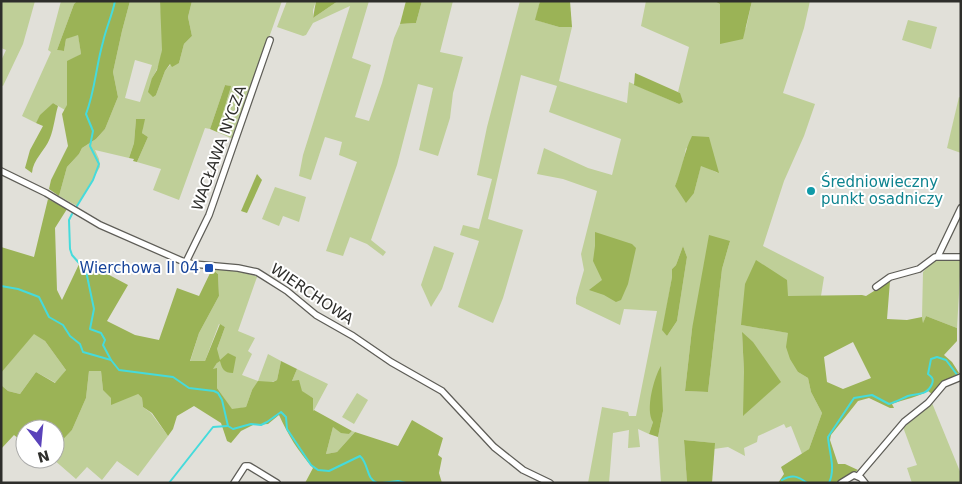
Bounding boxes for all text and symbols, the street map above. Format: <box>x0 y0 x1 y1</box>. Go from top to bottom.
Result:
street label: WACŁAWA NYCZA <box>188 82 250 213</box>
place label: Średniowieczny punkt osadniczy <box>821 172 943 208</box>
marker: Średniowieczny punkt osadniczy <box>805 185 817 197</box>
place label: Wierchowa II 04 <box>79 259 199 277</box>
street label: WIERCHOWA <box>267 260 358 329</box>
marker: Wierchowa II 04 <box>203 262 215 274</box>
north arrow <box>15 419 65 469</box>
text: N <box>36 447 51 466</box>

